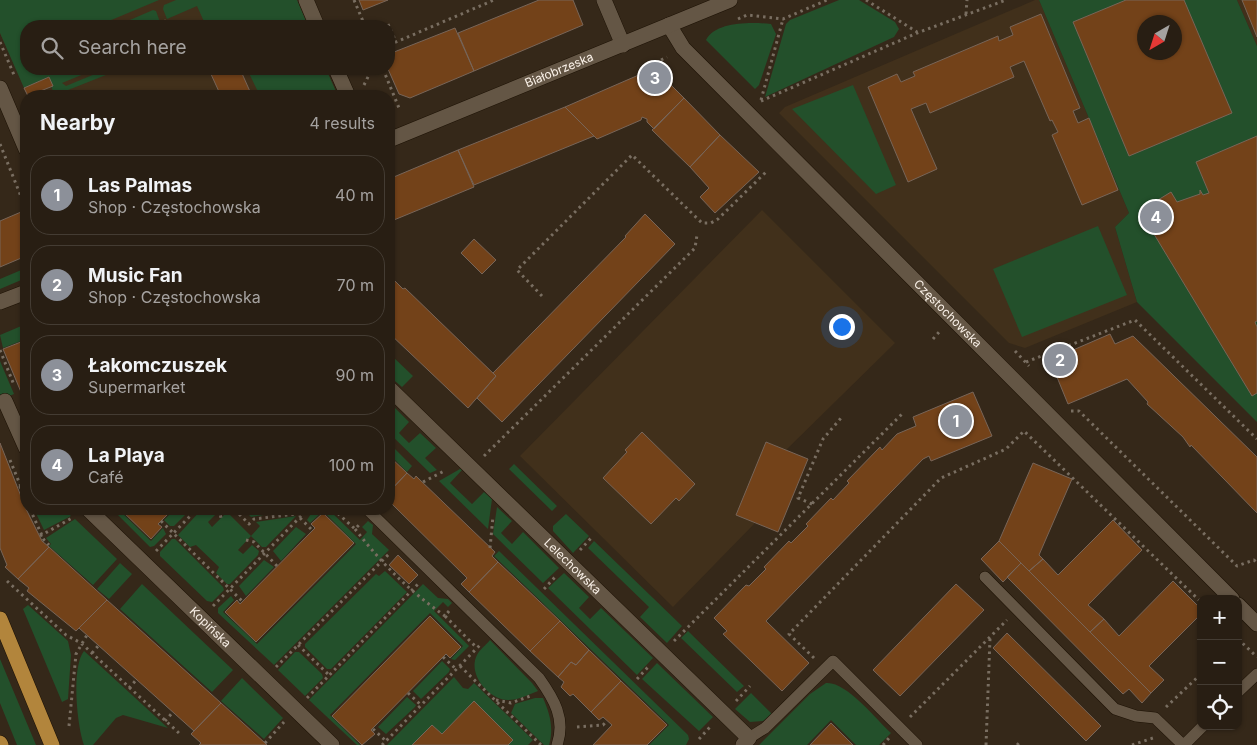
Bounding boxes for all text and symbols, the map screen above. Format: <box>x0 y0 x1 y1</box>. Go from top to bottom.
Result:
north arrow <box>1137 15 1182 60</box>
search box <box>20 20 395 75</box>
icon: search <box>38 34 66 62</box>
text: Search here <box>78 36 187 59</box>
street label: Białobrzeska <box>523 49 595 90</box>
pin: 3 <box>639 59 671 97</box>
text: Nearby <box>40 110 115 135</box>
text: 4 results <box>310 113 375 133</box>
text: Las Palmas <box>88 174 192 197</box>
text: 1 <box>54 185 60 205</box>
text: 40 m <box>335 185 374 205</box>
text: Shop · Częstochowska <box>88 197 261 217</box>
pin: 4 <box>1140 198 1172 236</box>
text: Music Fan <box>88 264 183 287</box>
text: 2 <box>52 275 62 295</box>
text: 70 m <box>337 275 374 295</box>
street label: Częstochowska <box>911 276 985 351</box>
text: Shop · Częstochowska <box>88 287 261 307</box>
your location <box>829 314 855 340</box>
pin: 2 <box>1044 341 1076 379</box>
text: Łakomczuszek <box>88 354 227 377</box>
text: 3 <box>52 365 62 385</box>
text: 90 m <box>335 365 374 385</box>
text: Supermarket <box>88 377 185 397</box>
pin: 1 <box>940 402 972 440</box>
text: La Playa <box>88 444 165 467</box>
text: 4 <box>52 455 62 475</box>
text: 100 m <box>329 455 374 475</box>
text: Café <box>88 467 123 487</box>
street label: Lelechowska <box>541 535 605 597</box>
map controls <box>1197 595 1242 730</box>
button: + <box>1197 595 1242 640</box>
street label: Kopińska <box>187 603 234 650</box>
button: − <box>1197 640 1242 685</box>
button: locate <box>1197 685 1242 730</box>

